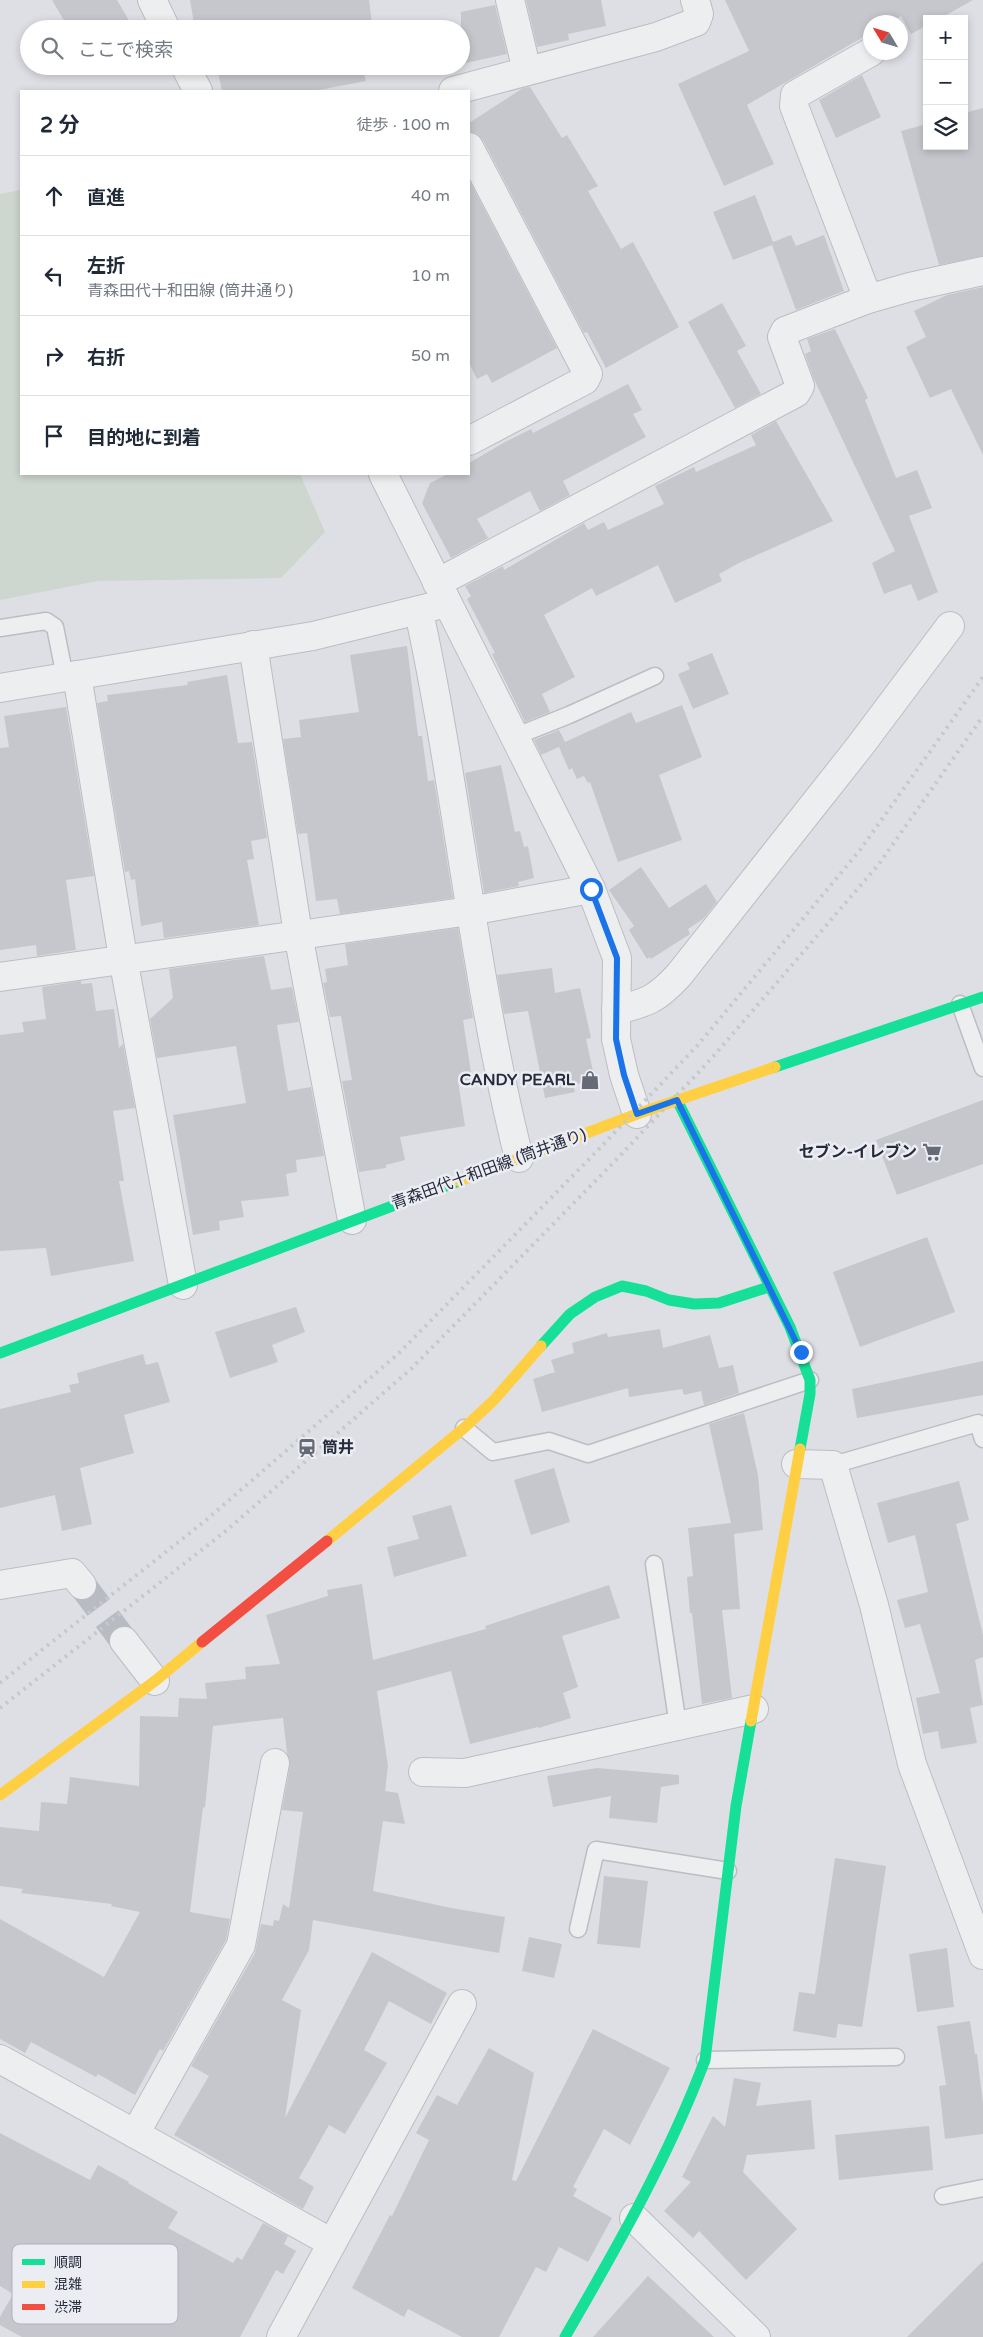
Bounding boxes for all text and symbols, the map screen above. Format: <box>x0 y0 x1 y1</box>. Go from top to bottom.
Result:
north arrow <box>863 15 908 60</box>
map controls <box>923 15 968 150</box>
button: + <box>923 15 968 60</box>
search box <box>20 20 470 75</box>
icon: search <box>38 34 66 62</box>
text: ここで検索 <box>78 39 173 61</box>
button: − <box>923 60 968 105</box>
button: layers <box>923 105 968 150</box>
text: 2 分 <box>40 113 80 138</box>
text: 徒歩 · 100 m <box>357 115 450 135</box>
icon: ahead <box>40 182 68 210</box>
text: 40 m <box>411 186 450 206</box>
text: 直進 <box>87 187 125 209</box>
text: 左折 <box>87 255 125 277</box>
icon: left <box>40 262 68 290</box>
text: 10 m <box>411 266 450 286</box>
text: 青森田代十和田線 (筒井通り) <box>87 281 293 301</box>
icon: right <box>40 342 68 370</box>
text: 50 m <box>411 346 450 366</box>
text: 右折 <box>87 347 125 369</box>
icon: arrive <box>40 422 68 450</box>
text: 目的地に到着 <box>87 427 201 449</box>
route start <box>580 878 603 901</box>
shop icon: CANDY PEARL <box>579 1069 601 1091</box>
place label: CANDY PEARL <box>460 1070 576 1090</box>
street label: 青森田代十和田線 (筒井通り) <box>389 1124 589 1214</box>
supermarket icon: セブン-イレブン <box>921 1141 943 1163</box>
place label: セブン-イレブン <box>798 1142 917 1162</box>
route end <box>790 1341 813 1364</box>
station icon: 筒井 <box>296 1437 318 1459</box>
place label: 筒井 <box>322 1438 354 1458</box>
legend <box>12 2244 178 2324</box>
text: 順調 <box>54 2254 82 2271</box>
text: 混雑 <box>54 2276 82 2293</box>
text: 渋滞 <box>54 2299 82 2316</box>

